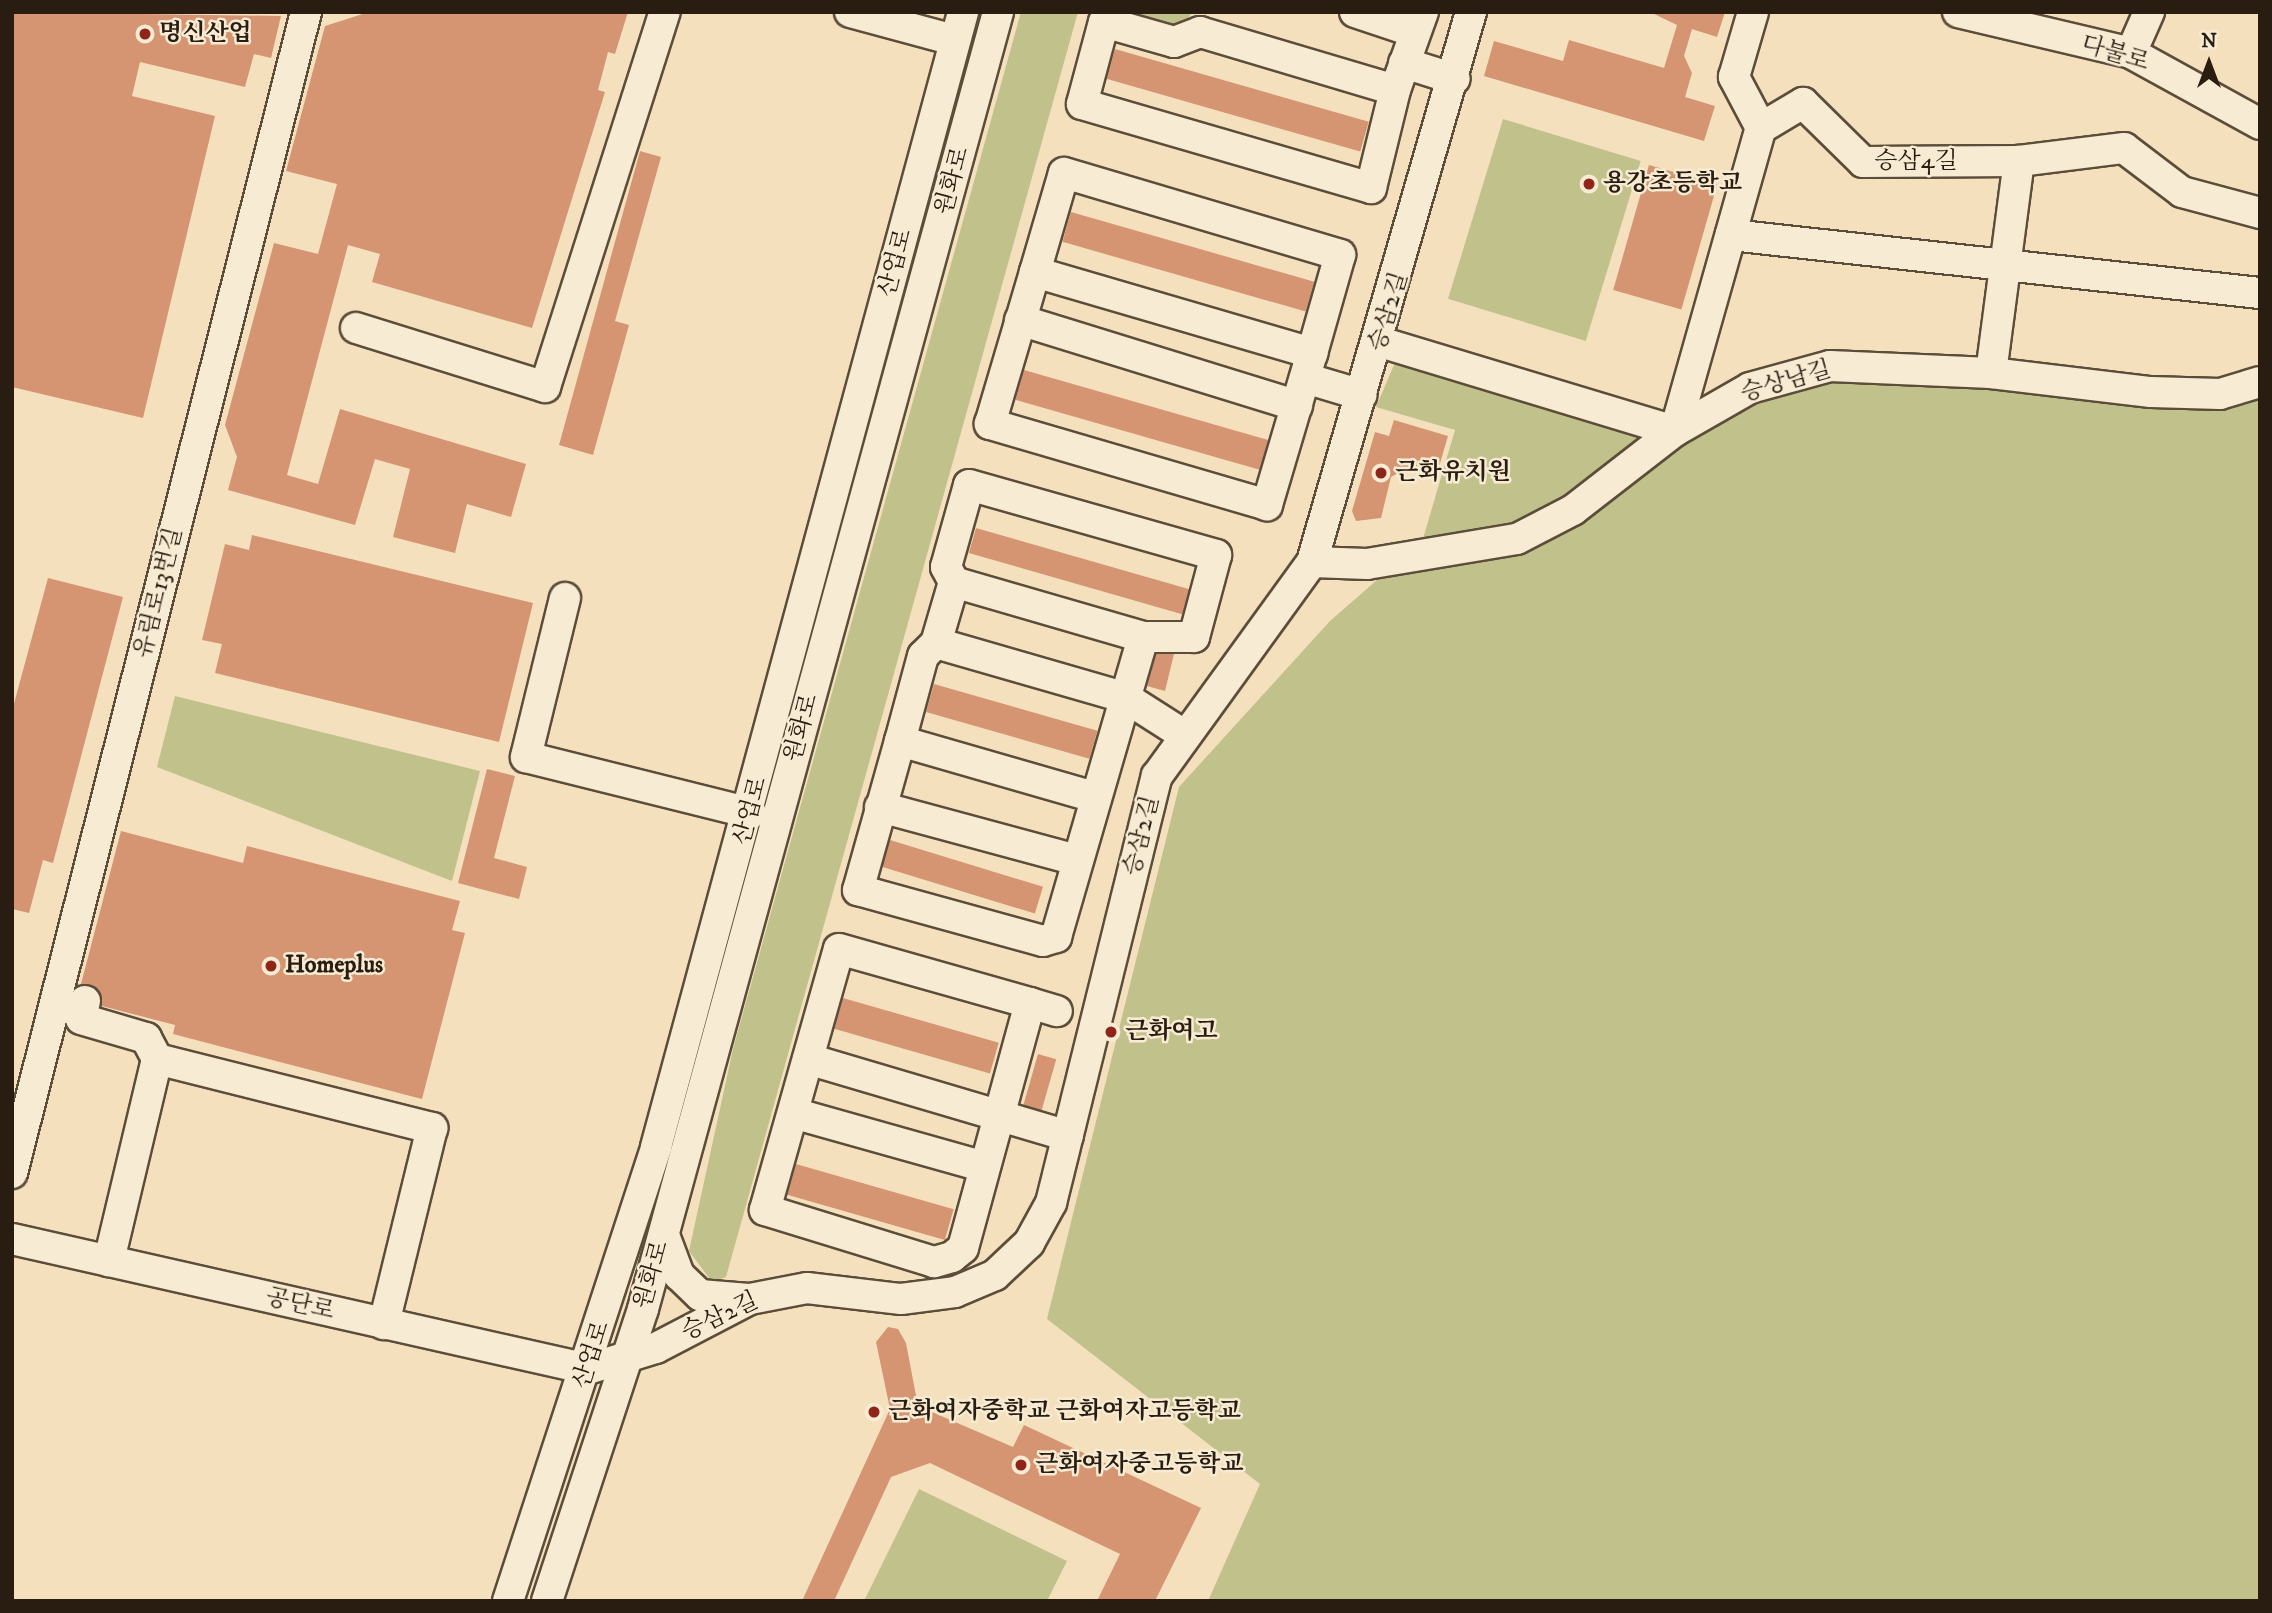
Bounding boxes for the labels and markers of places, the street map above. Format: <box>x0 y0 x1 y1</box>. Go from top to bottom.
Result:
place label: 명신산업 <box>159 20 252 48</box>
marker: 명신산업 <box>137 26 153 42</box>
place label: 용강초등학교 <box>1603 170 1742 198</box>
marker: 용강초등학교 <box>1581 176 1597 192</box>
place label: 근화유치원 <box>1395 459 1511 487</box>
marker: 근화유치원 <box>1373 465 1389 481</box>
place label: Homeplus <box>285 952 383 980</box>
marker: Homeplus <box>263 958 279 974</box>
place label: 근화여고 <box>1125 1018 1218 1046</box>
marker: 근화여고 <box>1103 1024 1119 1040</box>
place label: 근화여자중학교 근화여자고등학교 <box>888 1398 1241 1426</box>
marker: 근화여자중학교 근화여자고등학교 <box>866 1404 882 1420</box>
place label: 근화여자중고등학교 <box>1035 1451 1244 1479</box>
marker: 근화여자중고등학교 <box>1013 1457 1029 1473</box>

